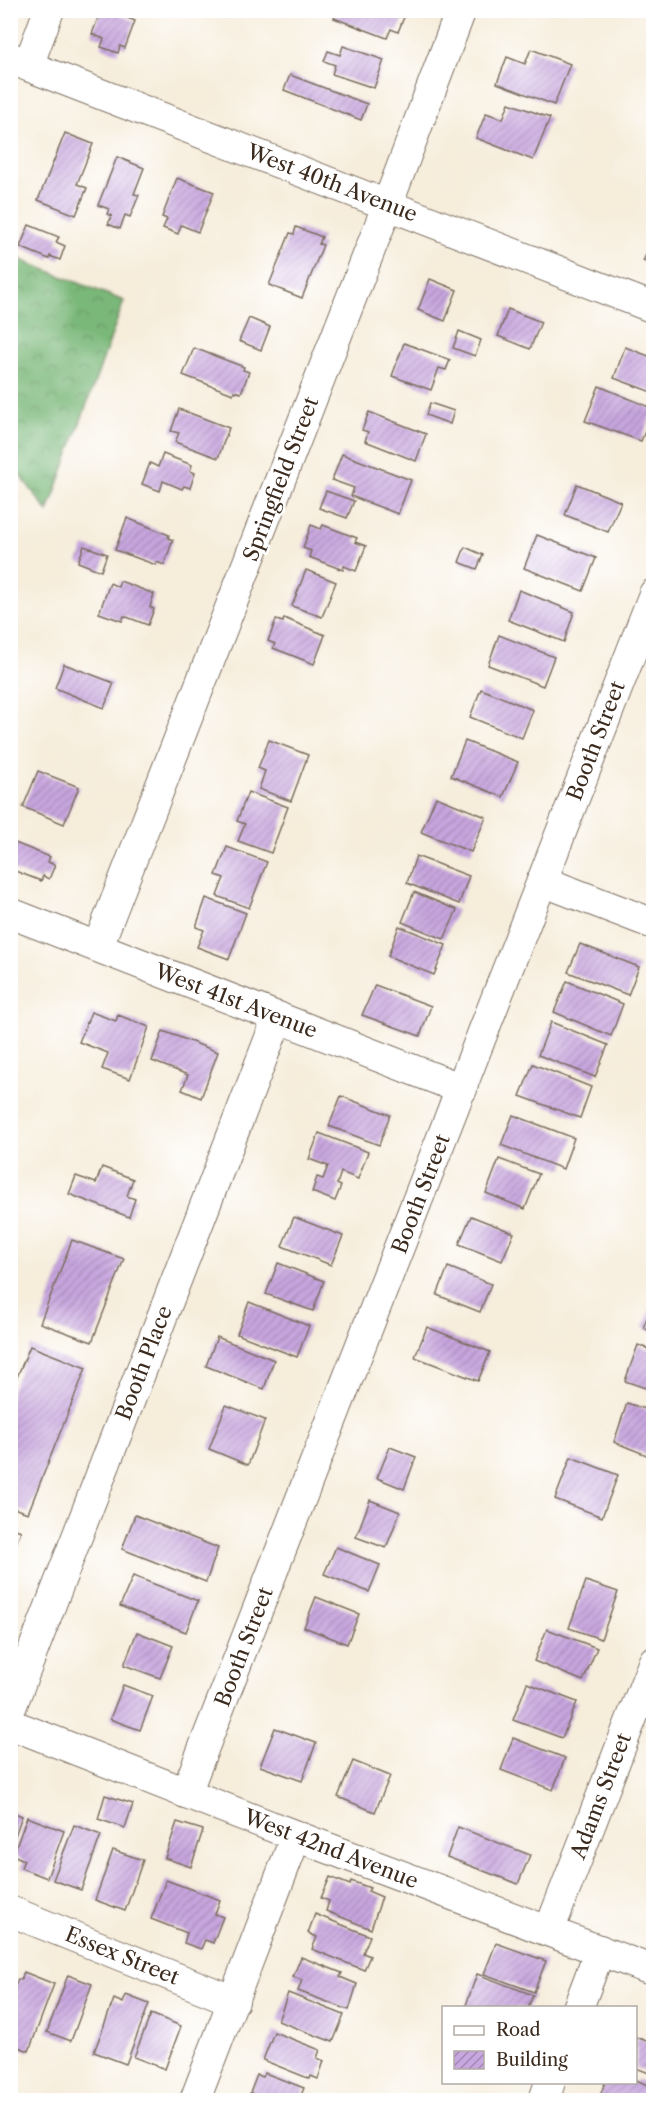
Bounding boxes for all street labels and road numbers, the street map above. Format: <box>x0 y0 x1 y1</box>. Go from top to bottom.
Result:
street label: West 40th Avenue <box>243 138 421 227</box>
street label: Springfield Street <box>238 393 324 565</box>
street label: Booth Street <box>561 677 630 804</box>
street label: West 41st Avenue <box>151 958 321 1043</box>
street label: Booth Street <box>386 1130 455 1257</box>
street label: Booth Place <box>110 1302 177 1424</box>
street label: Booth Street <box>209 1583 278 1710</box>
street label: Adams Street <box>565 1729 636 1863</box>
street label: West 42nd Avenue <box>240 1803 422 1893</box>
street label: Essex Street <box>62 1921 183 1990</box>

